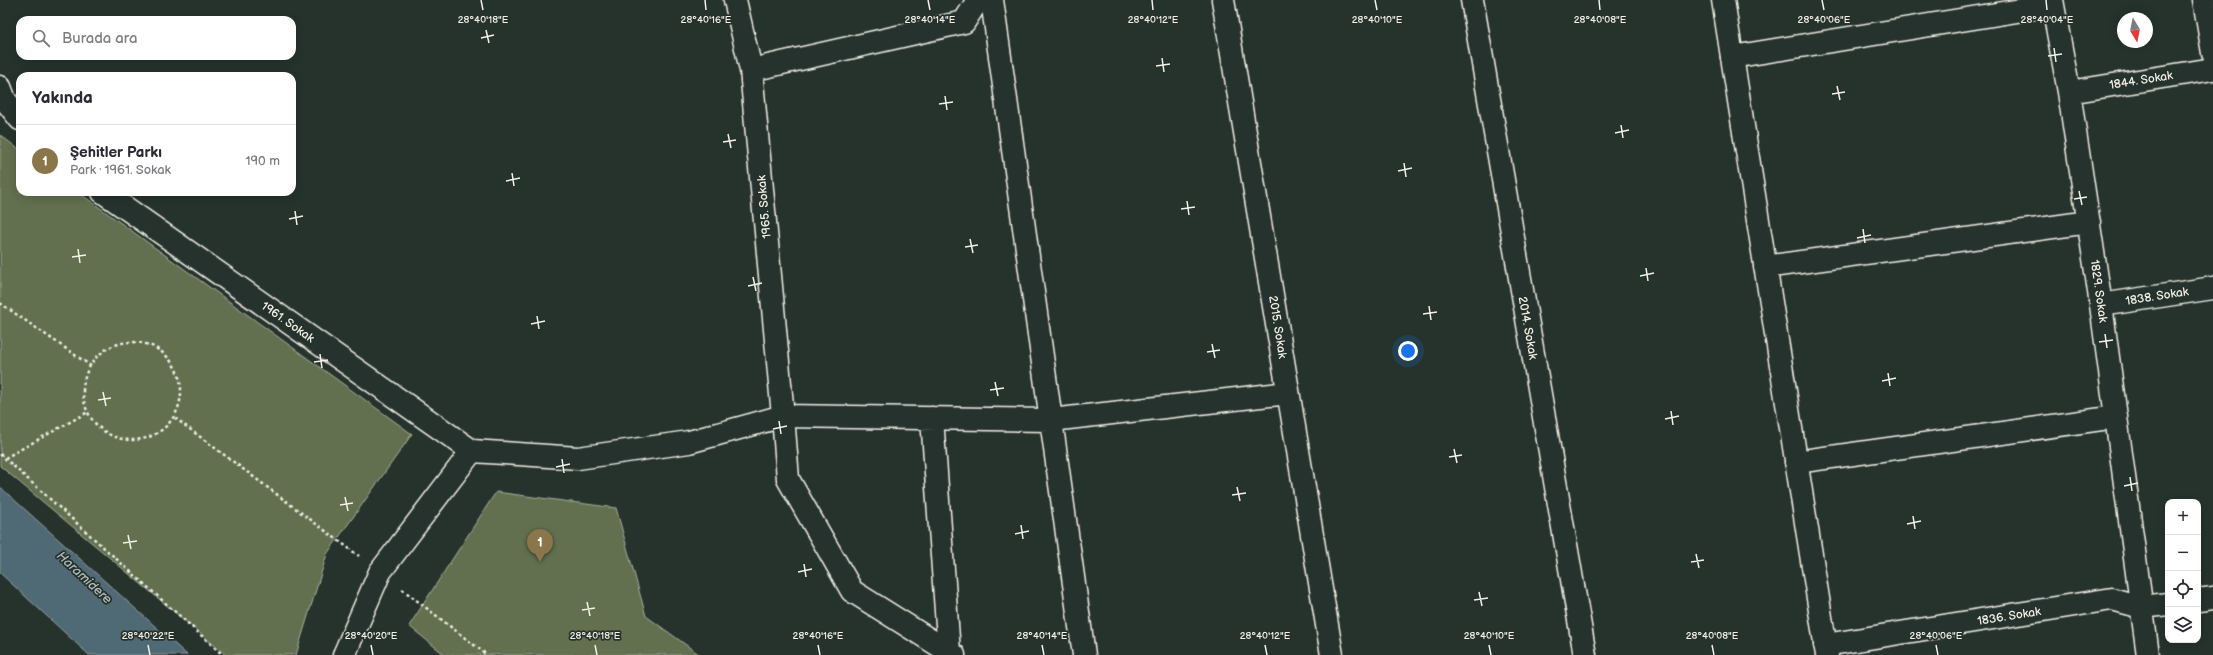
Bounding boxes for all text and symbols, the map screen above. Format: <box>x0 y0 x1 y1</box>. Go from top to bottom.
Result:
north arrow <box>2117 12 2153 48</box>
text: 28°40'18"E <box>458 14 509 26</box>
text: 28°40'16"E <box>681 14 732 26</box>
text: 28°40'14"E <box>905 14 956 26</box>
text: 28°40'12"E <box>1128 14 1179 26</box>
text: 28°40'10"E <box>1352 14 1403 26</box>
text: 28°40'08"E <box>1574 14 1627 26</box>
text: 28°40'06"E <box>1798 14 1851 26</box>
text: 28°40'04"E <box>2021 14 2074 26</box>
search box <box>16 16 296 60</box>
icon: search <box>30 27 52 49</box>
text: Burada ara <box>62 29 137 48</box>
street label: 1844. Sokak <box>2108 68 2174 93</box>
text: Yakında <box>32 88 93 108</box>
text: Şehitler Parkı <box>70 143 162 162</box>
text: 1 <box>42 153 48 169</box>
text: 190 m <box>246 153 280 169</box>
text: Park · 1961. Sokak <box>70 162 171 178</box>
street label: 1965. Sokak <box>754 175 775 239</box>
street label: 1829. Sokak <box>2087 259 2110 324</box>
street label: 1838. Sokak <box>2124 284 2190 309</box>
street label: 2015. Sokak <box>1265 295 1290 360</box>
street label: 2014. Sokak <box>1515 295 1540 361</box>
street label: 1961. Sokak <box>258 299 317 346</box>
your location <box>1398 341 1418 361</box>
map controls <box>2165 499 2201 643</box>
button: + <box>2165 499 2201 535</box>
pin: 1 <box>527 529 553 562</box>
button: − <box>2165 535 2201 571</box>
water label: Haramidere <box>53 548 116 608</box>
button: locate <box>2165 571 2201 607</box>
street label: 1836. Sokak <box>1976 604 2042 629</box>
button: layers <box>2165 607 2201 643</box>
text: 28°40'22"E <box>122 630 175 642</box>
text: 28°40'20"E <box>345 630 398 642</box>
text: 28°40'18"E <box>570 630 621 642</box>
text: 28°40'16"E <box>793 630 844 642</box>
text: 28°40'14"E <box>1017 630 1068 642</box>
text: 28°40'12"E <box>1240 630 1291 642</box>
text: 28°40'10"E <box>1464 630 1515 642</box>
text: 28°40'08"E <box>1686 630 1739 642</box>
text: 28°40'06"E <box>1910 630 1963 642</box>

